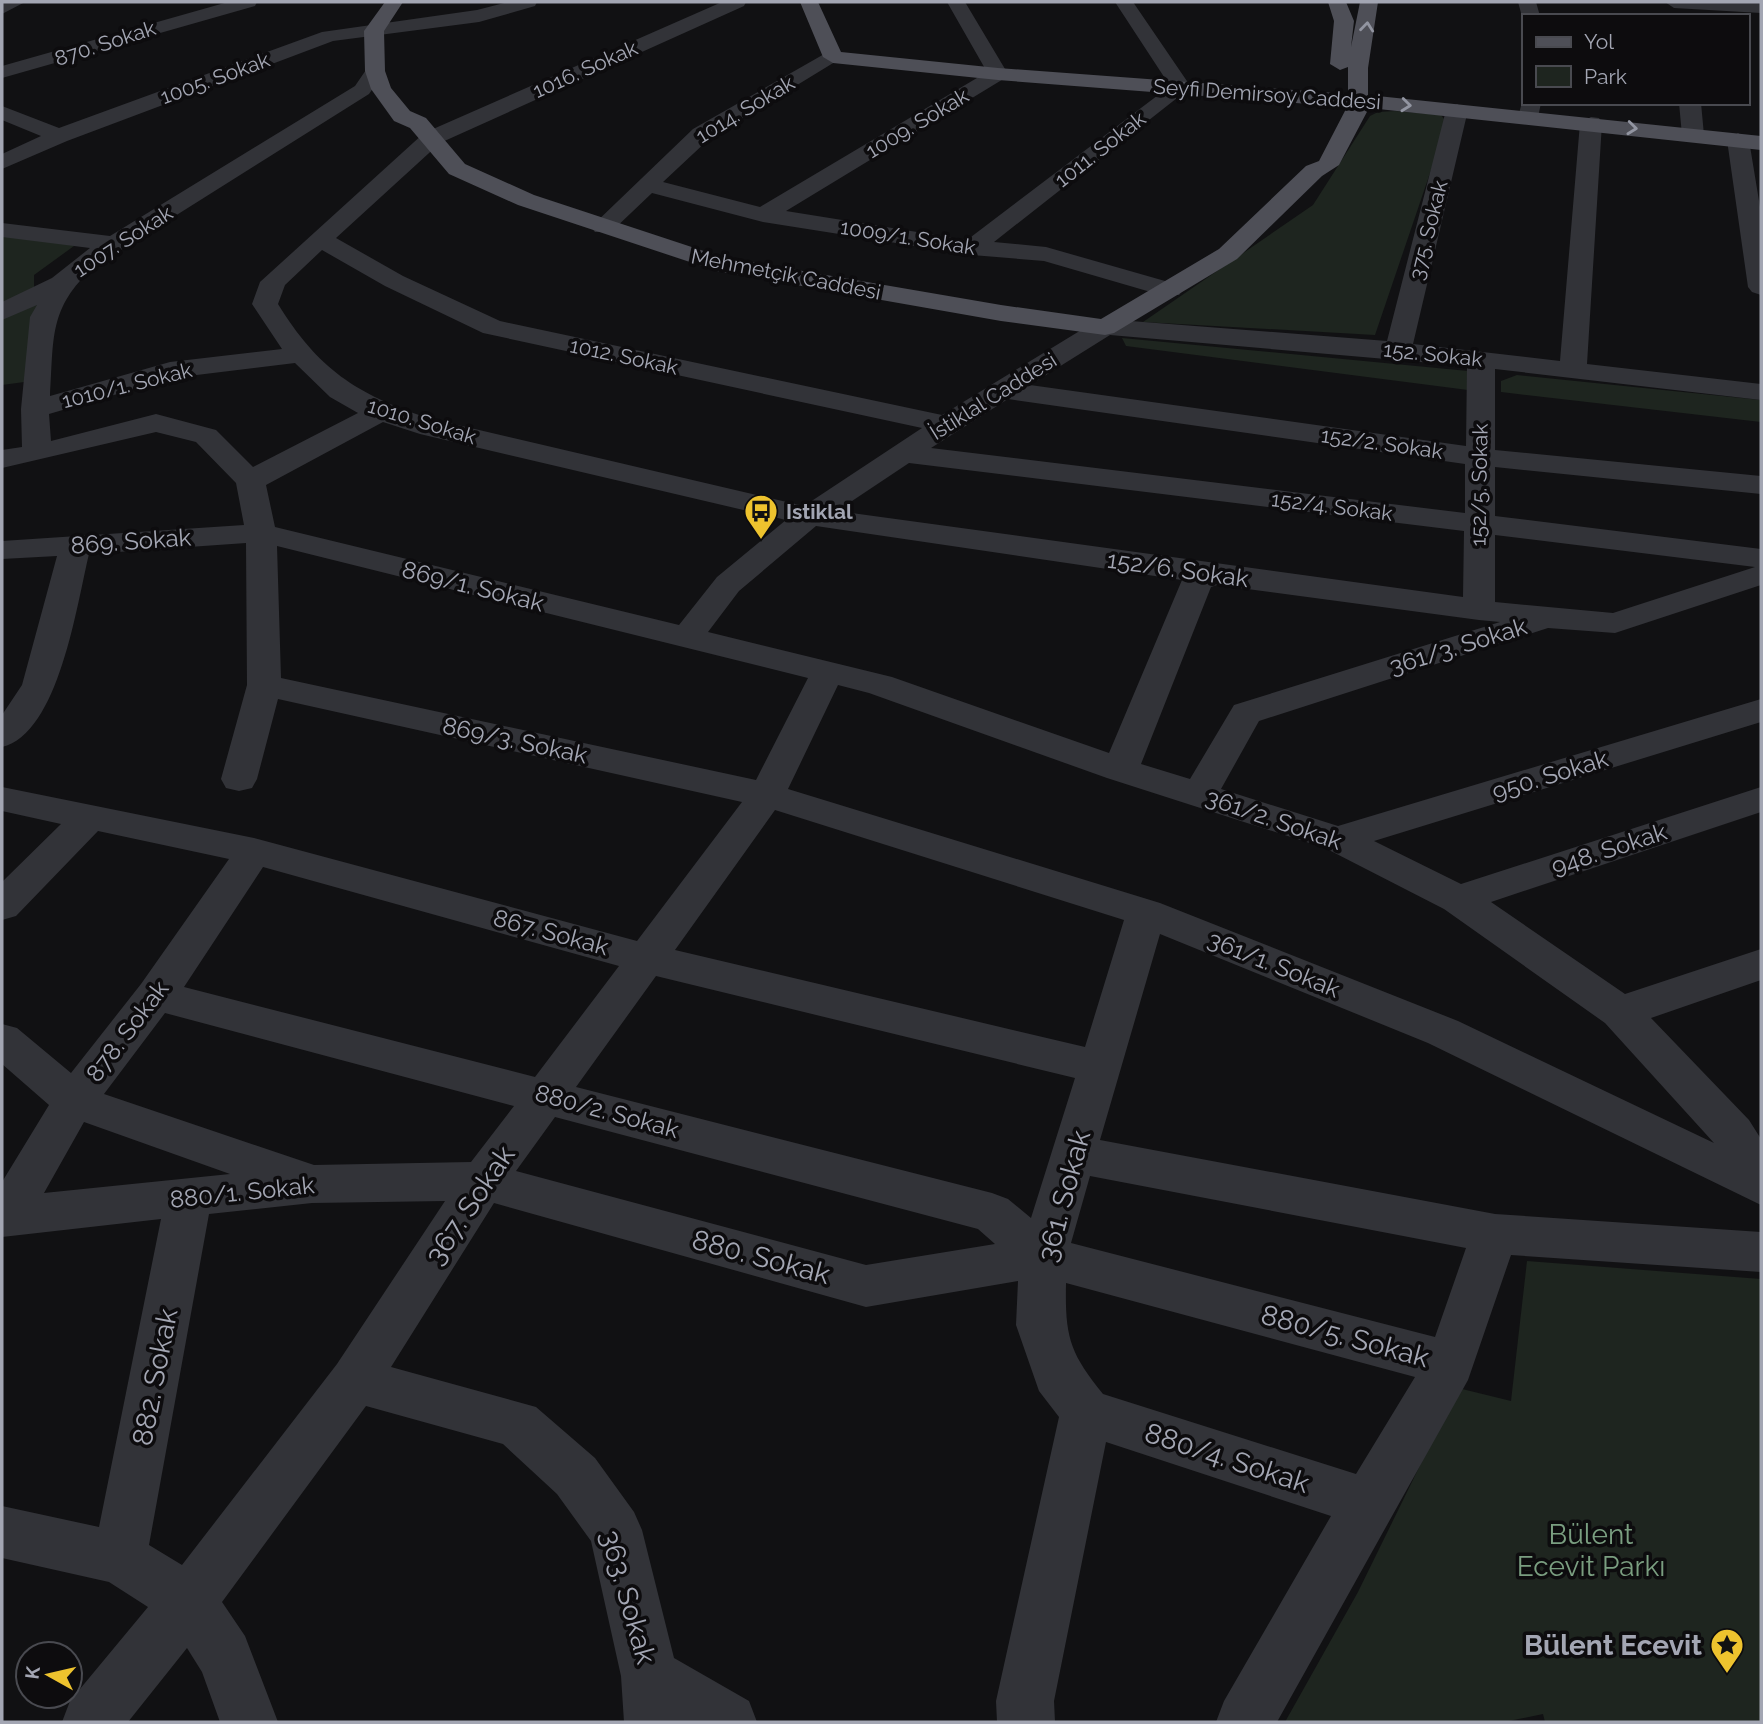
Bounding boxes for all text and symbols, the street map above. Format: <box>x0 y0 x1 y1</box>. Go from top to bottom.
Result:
legend <box>1522 14 1749 105</box>
street label: 870. Sokak <box>51 15 159 71</box>
one-way arrow <box>1359 21 1374 33</box>
text: Yol <box>1584 29 1614 54</box>
street label: 1016. Sokak <box>529 35 641 103</box>
street label: 1005. Sokak <box>157 47 273 109</box>
text: Park <box>1584 64 1627 89</box>
street label: 1014. Sokak <box>691 70 799 148</box>
street label: Seyfi Demirsoy Caddesi <box>1152 74 1382 114</box>
street label: 1009. Sokak <box>861 83 973 163</box>
one-way arrow <box>1401 97 1412 112</box>
street label: 1011. Sokak <box>1050 106 1150 192</box>
one-way arrow <box>1627 120 1638 135</box>
street label: 375. Sokak <box>1404 178 1452 282</box>
street label: 1007. Sokak <box>69 200 177 282</box>
street label: 1009/1. Sokak <box>839 214 977 260</box>
street label: Mehmetçik Caddesi <box>689 243 883 305</box>
street label: 1012. Sokak <box>568 332 680 380</box>
street label: 152. Sokak <box>1382 336 1484 372</box>
street label: İstiklal Caddesi <box>925 347 1061 445</box>
street label: 1010/1. Sokak <box>59 357 195 413</box>
street label: 1010. Sokak <box>365 393 479 449</box>
street label: 152/2. Sokak <box>1319 422 1445 464</box>
street label: 152/5. Sokak <box>1465 423 1493 547</box>
street label: 152/4. Sokak <box>1270 486 1394 526</box>
bus stop icon: Istiklal <box>742 492 780 541</box>
place label: Istiklal <box>786 499 853 524</box>
street label: 869. Sokak <box>70 522 193 560</box>
street label: 152/6. Sokak <box>1105 545 1251 593</box>
street label: 869/1. Sokak <box>399 554 547 618</box>
street label: 361/3. Sokak <box>1386 611 1530 681</box>
street label: 869/3. Sokak <box>440 710 590 770</box>
street label: 950. Sokak <box>1488 744 1612 806</box>
street label: 361/2. Sokak <box>1202 782 1346 856</box>
street label: 948. Sokak <box>1548 817 1671 881</box>
street label: 867. Sokak <box>490 903 612 961</box>
street label: 361/1. Sokak <box>1204 924 1345 1004</box>
street label: 878. Sokak <box>80 974 175 1087</box>
street label: 880/2. Sokak <box>532 1078 682 1144</box>
street label: 361. Sokak <box>1031 1126 1097 1265</box>
street label: 367. Sokak <box>418 1139 522 1271</box>
street label: 880/1. Sokak <box>168 1170 316 1214</box>
street label: 880. Sokak <box>688 1223 834 1291</box>
street label: 880/5. Sokak <box>1258 1298 1433 1374</box>
street label: 882. Sokak <box>126 1306 184 1448</box>
street label: 880/4. Sokak <box>1141 1416 1313 1500</box>
park label: Bülent Ecevit Parkı <box>1517 1518 1665 1583</box>
street label: 363. Sokak <box>593 1526 663 1668</box>
place icon: Bülent Ecevit <box>1708 1626 1746 1675</box>
place label: Bülent Ecevit <box>1524 1629 1702 1662</box>
north arrow <box>14 1640 84 1710</box>
text: K <box>20 1665 44 1680</box>

